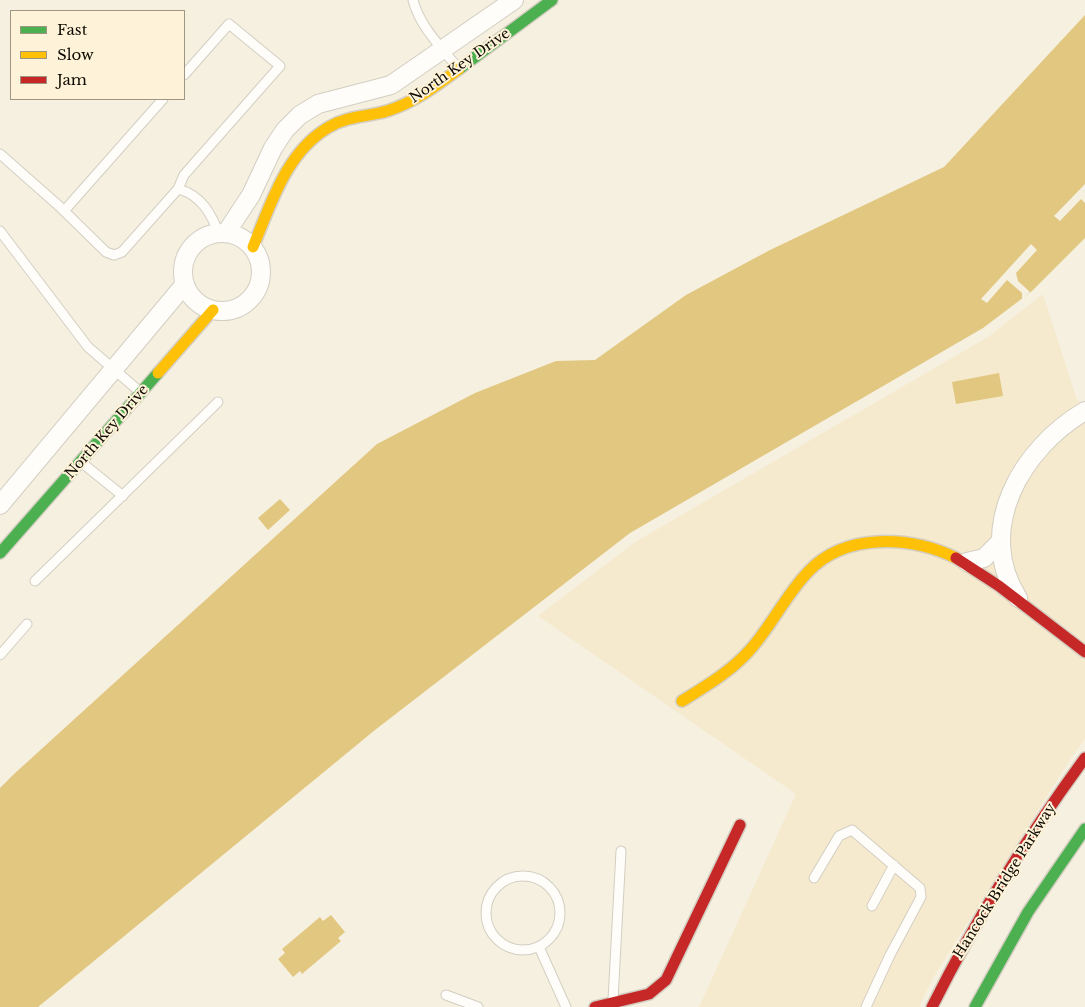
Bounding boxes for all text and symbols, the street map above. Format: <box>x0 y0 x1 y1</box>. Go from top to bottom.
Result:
legend <box>10 10 185 100</box>
text: Fast <box>57 20 87 39</box>
street label: North Key Drive <box>407 25 513 107</box>
text: Slow <box>57 45 94 64</box>
text: Jam <box>57 70 87 89</box>
street label: North Key Drive <box>62 382 152 482</box>
street label: Hancock Bridge Parkway <box>950 800 1060 962</box>

